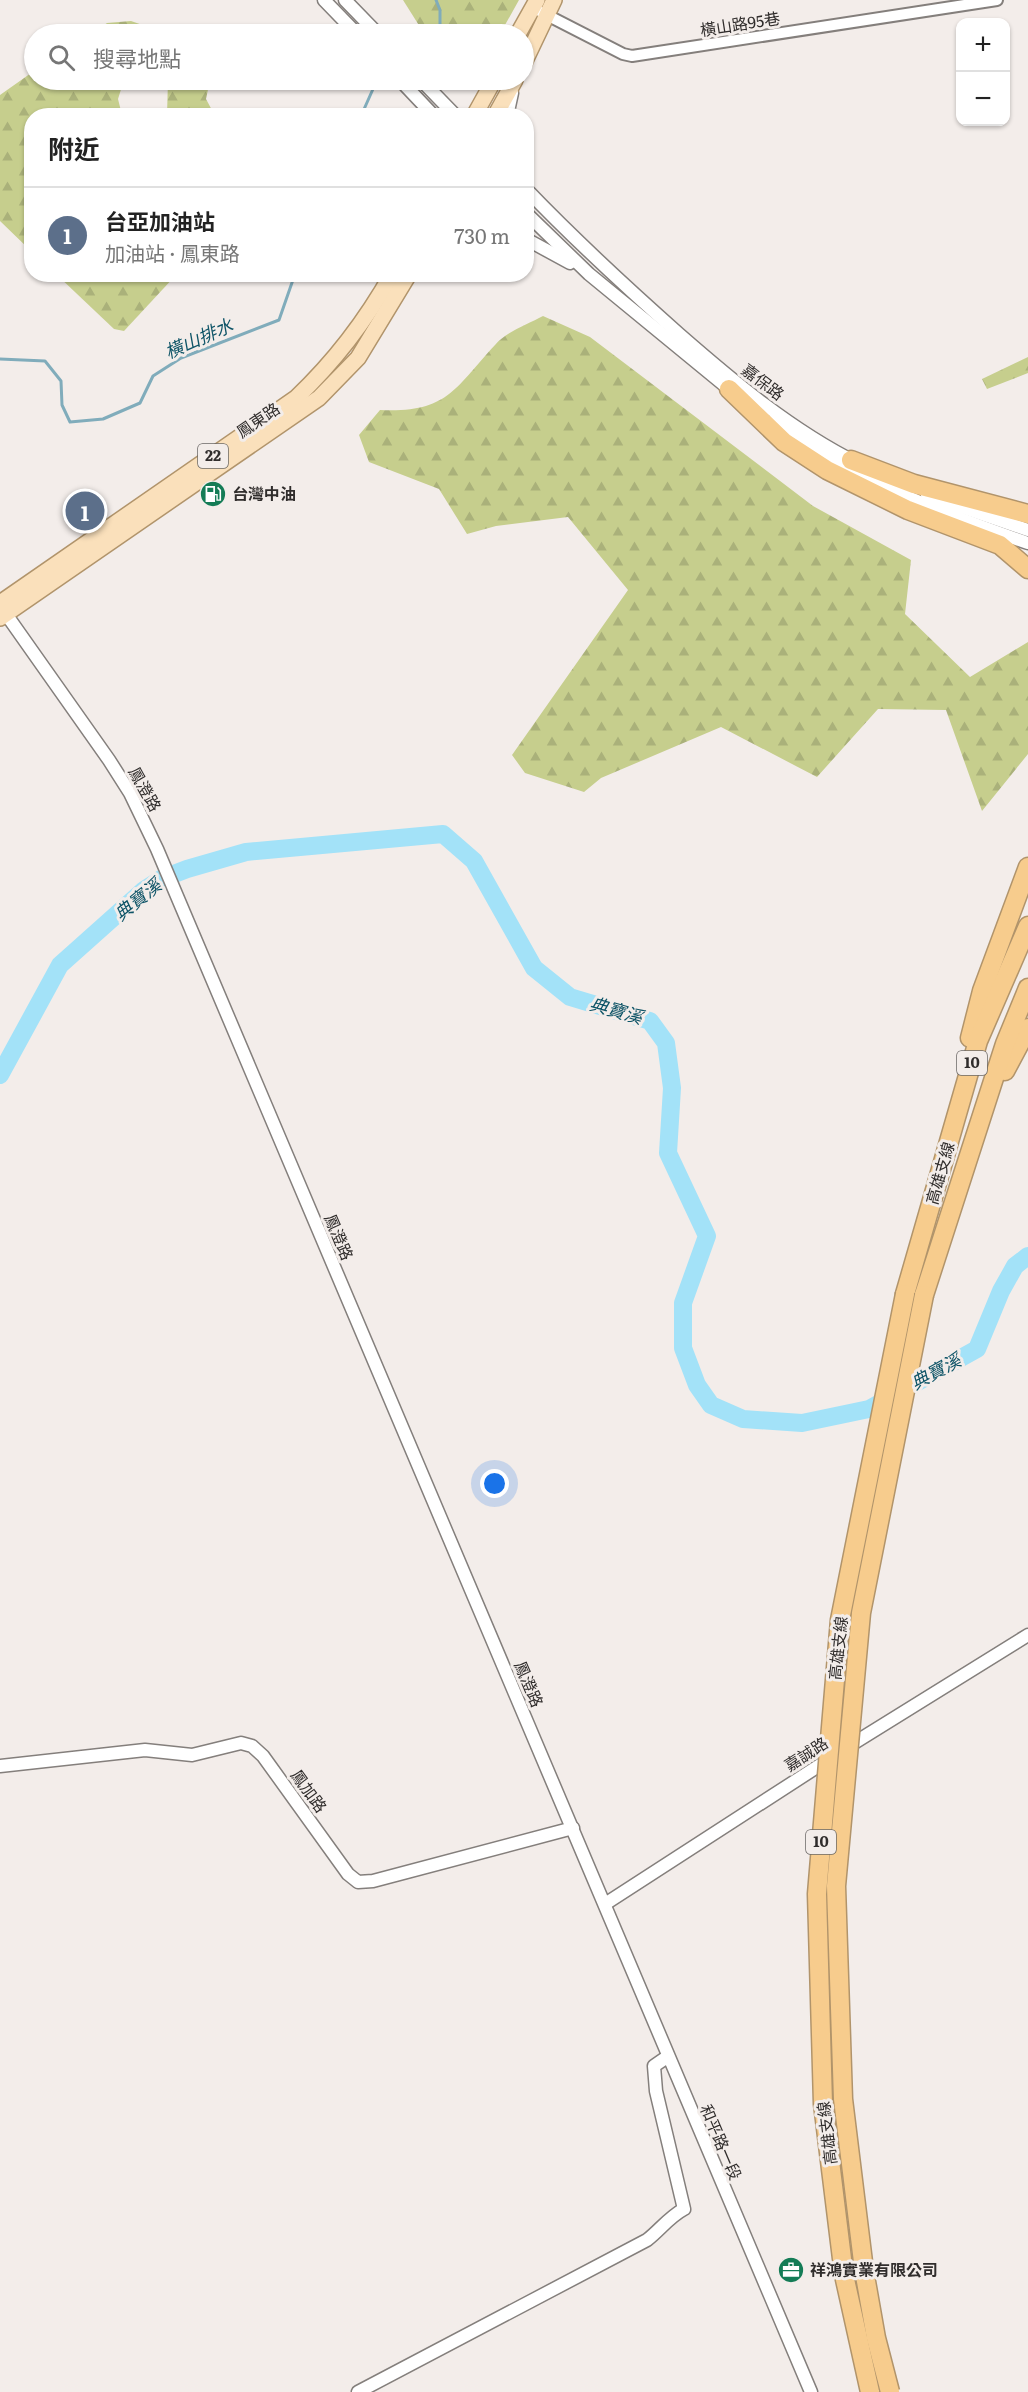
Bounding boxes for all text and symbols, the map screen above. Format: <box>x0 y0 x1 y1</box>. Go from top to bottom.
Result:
street label: 橫山路95巷 <box>698 5 781 41</box>
map controls <box>956 18 1010 126</box>
button: + <box>956 18 1010 72</box>
search box <box>24 24 534 90</box>
icon: search <box>45 41 78 74</box>
text: 搜尋地點 <box>93 41 181 74</box>
button: − <box>956 72 1010 126</box>
text: 附近 <box>48 128 100 167</box>
text: 台亞加油站 <box>105 204 215 237</box>
text: 1 <box>63 220 72 250</box>
text: 730 m <box>454 220 510 250</box>
text: 加油站 · 鳳東路 <box>105 237 240 267</box>
water label: 橫山排水 <box>160 310 238 365</box>
street label: 嘉保路 <box>737 357 790 405</box>
street label: 鳳東路 <box>231 396 284 443</box>
road number: 22 <box>198 444 228 468</box>
fuel station icon: 台灣中油 <box>198 479 228 509</box>
place label: 台灣中油 <box>232 481 296 505</box>
pin: 1 <box>66 488 104 534</box>
street label: 鳳澄路 <box>124 762 168 815</box>
water label: 典寶溪 <box>108 869 169 926</box>
water label: 典寶溪 <box>587 989 649 1031</box>
road number: 10 <box>957 1051 987 1075</box>
street label: 高雄支線 <box>919 1139 959 1207</box>
street label: 鳳澄路 <box>319 1210 360 1263</box>
water label: 典寶溪 <box>905 1344 968 1396</box>
your location <box>480 1469 509 1498</box>
street label: 高雄支線 <box>822 1615 852 1681</box>
street label: 鳳澄路 <box>509 1657 550 1710</box>
street label: 嘉誠路 <box>779 1730 832 1776</box>
street label: 鳳加路 <box>286 1764 334 1817</box>
road number: 10 <box>806 1830 836 1854</box>
street label: 和平路一段 <box>695 2100 749 2183</box>
street label: 高雄支線 <box>810 2100 842 2166</box>
office icon: 祥鴻實業有限公司 <box>776 2255 806 2285</box>
place label: 祥鴻實業有限公司 <box>810 2257 938 2281</box>

